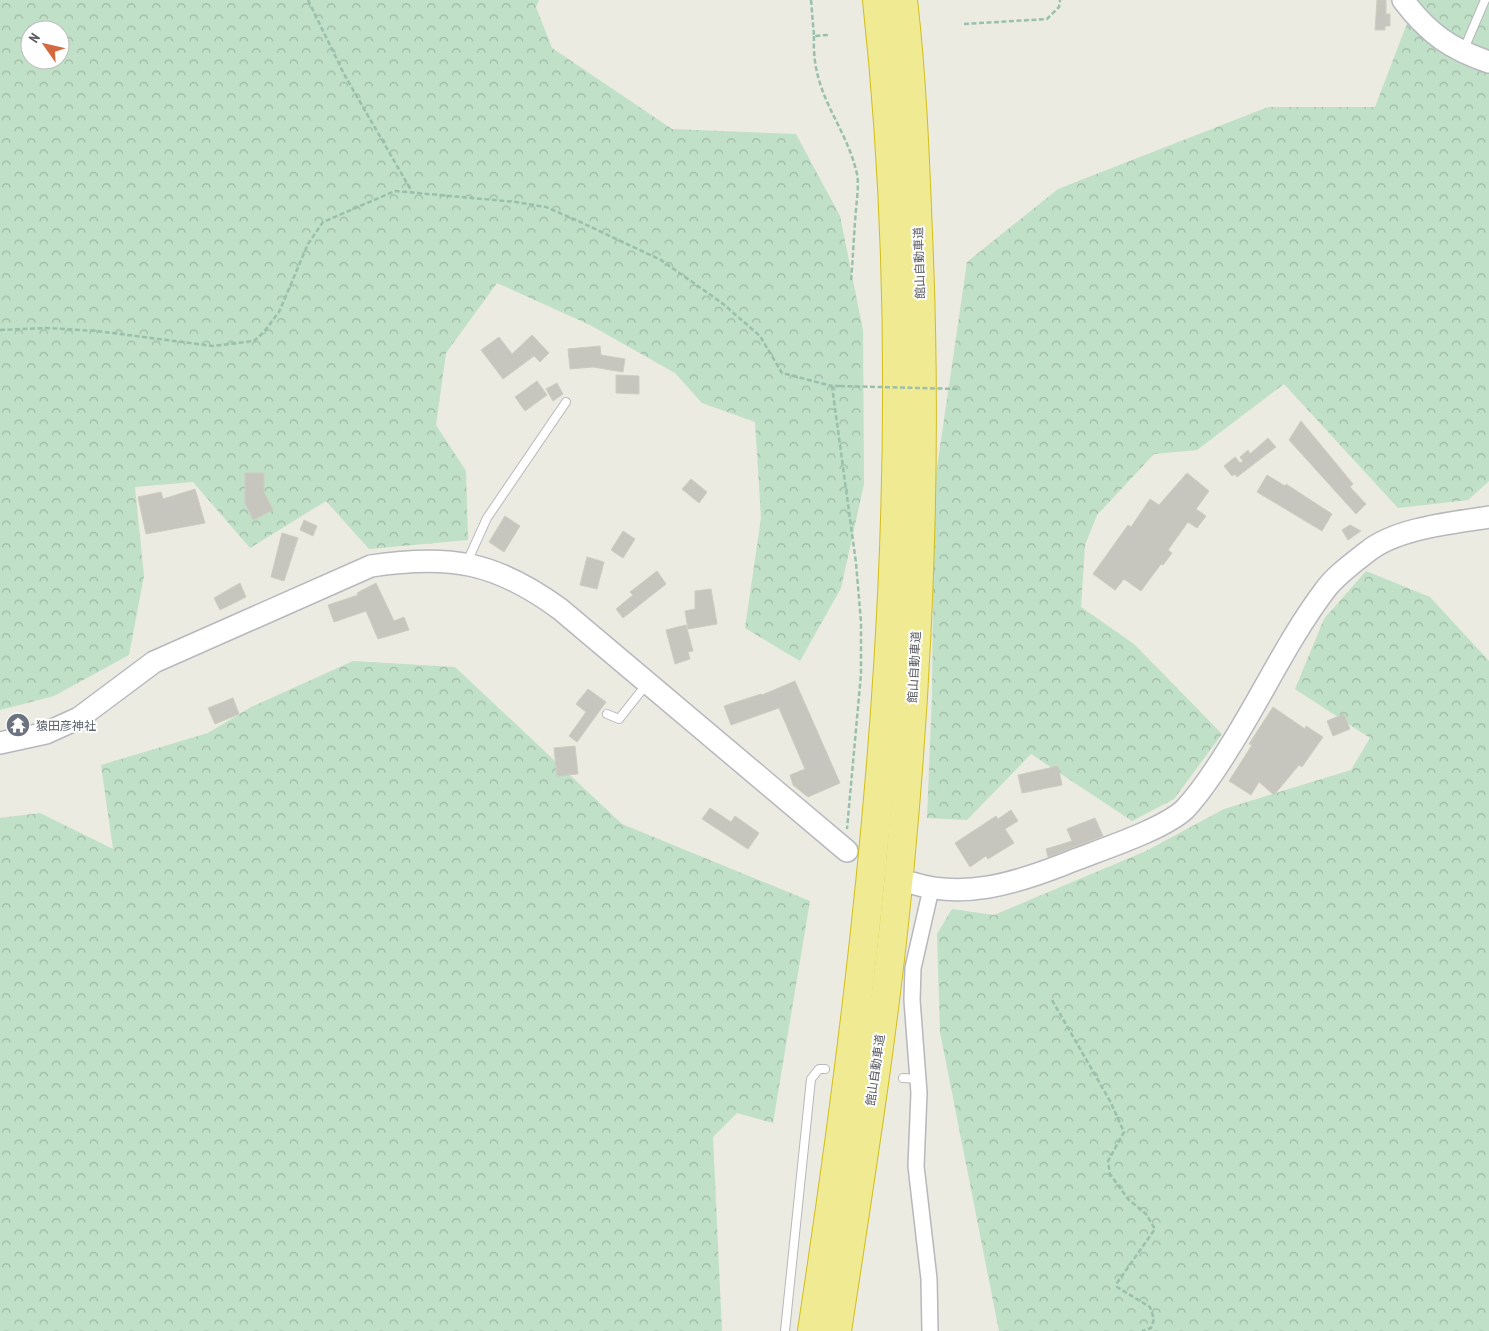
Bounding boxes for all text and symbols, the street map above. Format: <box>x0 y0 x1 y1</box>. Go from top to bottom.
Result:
north arrow <box>20 20 70 70</box>
text: N <box>25 30 44 46</box>
street label: 館山自動車道 <box>910 227 928 299</box>
street label: 館山自動車道 <box>905 631 923 703</box>
temple icon: 猿田彦神社 <box>5 712 31 738</box>
place label: 猿田彦神社 <box>36 718 96 733</box>
street label: 館山自動車道 <box>863 1033 887 1107</box>

